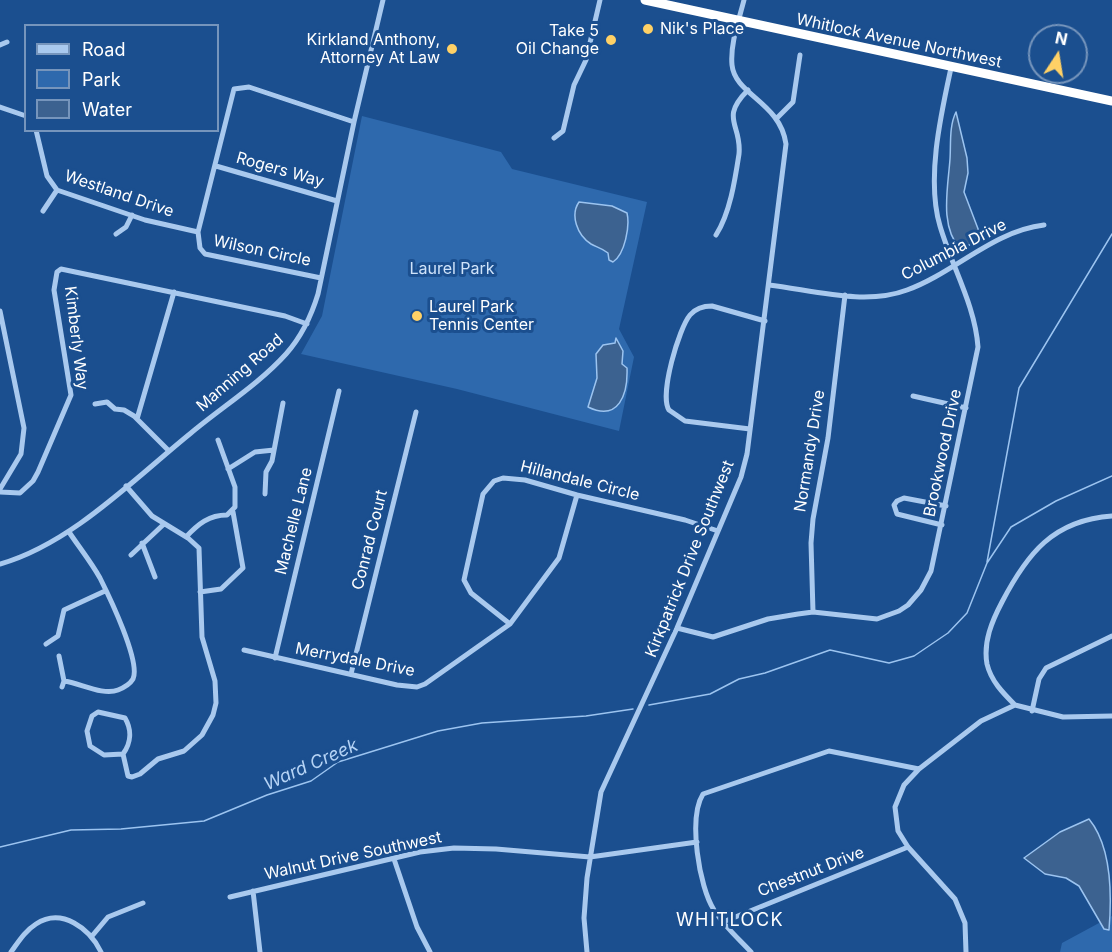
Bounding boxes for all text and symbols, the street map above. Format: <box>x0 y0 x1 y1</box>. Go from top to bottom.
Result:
street label: Whitlock Avenue Northwest <box>795 10 1003 72</box>
place label: Nik's Place <box>660 19 744 39</box>
place label: Take 5 Oil Change <box>516 21 599 59</box>
marker: Nik's Place <box>641 22 655 36</box>
legend <box>24 24 219 132</box>
north arrow <box>1028 24 1088 84</box>
text: N <box>1053 27 1069 49</box>
place label: Kirkland Anthony, Attorney At Law <box>307 30 440 68</box>
marker: Take 5 Oil Change <box>604 33 618 47</box>
text: Road <box>82 39 125 60</box>
marker: Kirkland Anthony, Attorney At Law <box>445 42 459 56</box>
text: Park <box>82 69 121 90</box>
text: Water <box>82 99 132 120</box>
street label: Rogers Way <box>234 148 326 192</box>
street label: Westland Drive <box>62 166 176 222</box>
street label: Columbia Drive <box>898 215 1010 285</box>
street label: Wilson Circle <box>212 231 312 271</box>
park label: Laurel Park <box>409 259 495 279</box>
street label: Kimberly Way <box>60 285 92 391</box>
place label: Laurel Park Tennis Center <box>429 297 534 335</box>
marker: Laurel Park Tennis Center <box>410 309 424 323</box>
street label: Manning Road <box>193 330 287 416</box>
street label: Brookwood Drive <box>920 387 966 519</box>
street label: Normandy Drive <box>791 389 829 513</box>
street label: Hillandale Circle <box>518 457 642 505</box>
street label: Kirkpatrick Drive Southwest <box>642 458 738 660</box>
street label: Machelle Lane <box>271 465 317 577</box>
street label: Conrad Court <box>348 488 392 592</box>
street label: Merrydale Drive <box>294 639 416 681</box>
water label: Ward Creek <box>261 735 361 795</box>
street label: Walnut Drive Southwest <box>263 828 443 884</box>
street label: Chestnut Drive <box>755 843 867 901</box>
district label: WHITLOCK <box>676 910 784 932</box>

